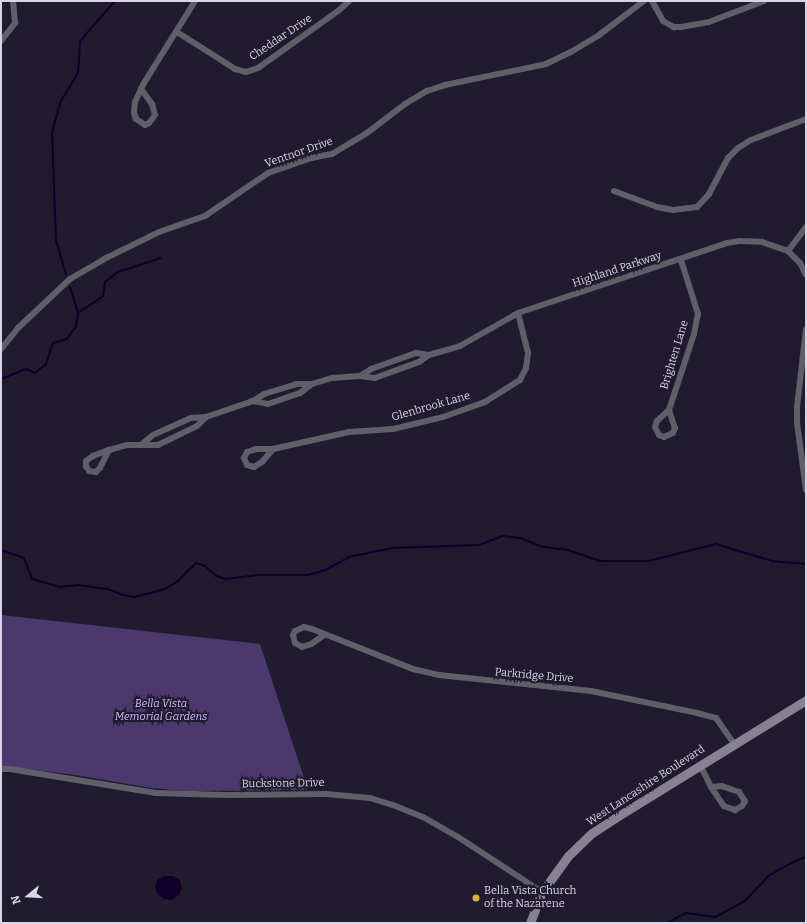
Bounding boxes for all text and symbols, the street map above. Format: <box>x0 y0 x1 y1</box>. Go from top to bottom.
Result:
street label: Cheddar Drive <box>247 12 315 64</box>
street label: Ventnor Drive <box>263 135 335 171</box>
street label: Highland Parkway <box>571 249 663 291</box>
street label: Brighten Lane <box>658 319 692 391</box>
street label: Glenbrook Lane <box>390 389 472 425</box>
street label: Parkridge Drive <box>494 666 574 686</box>
park label: Bella Vista Memorial Gardens <box>115 698 207 724</box>
street label: West Lancashire Boulevard <box>584 743 708 829</box>
street label: Buckstone Drive <box>241 777 325 791</box>
north arrow <box>8 876 48 916</box>
place label: Bella Vista Church of the Nazarene <box>484 885 576 911</box>
marker: Bella Vista Church of the Nazarene <box>471 893 481 903</box>
text: N <box>9 894 24 906</box>

